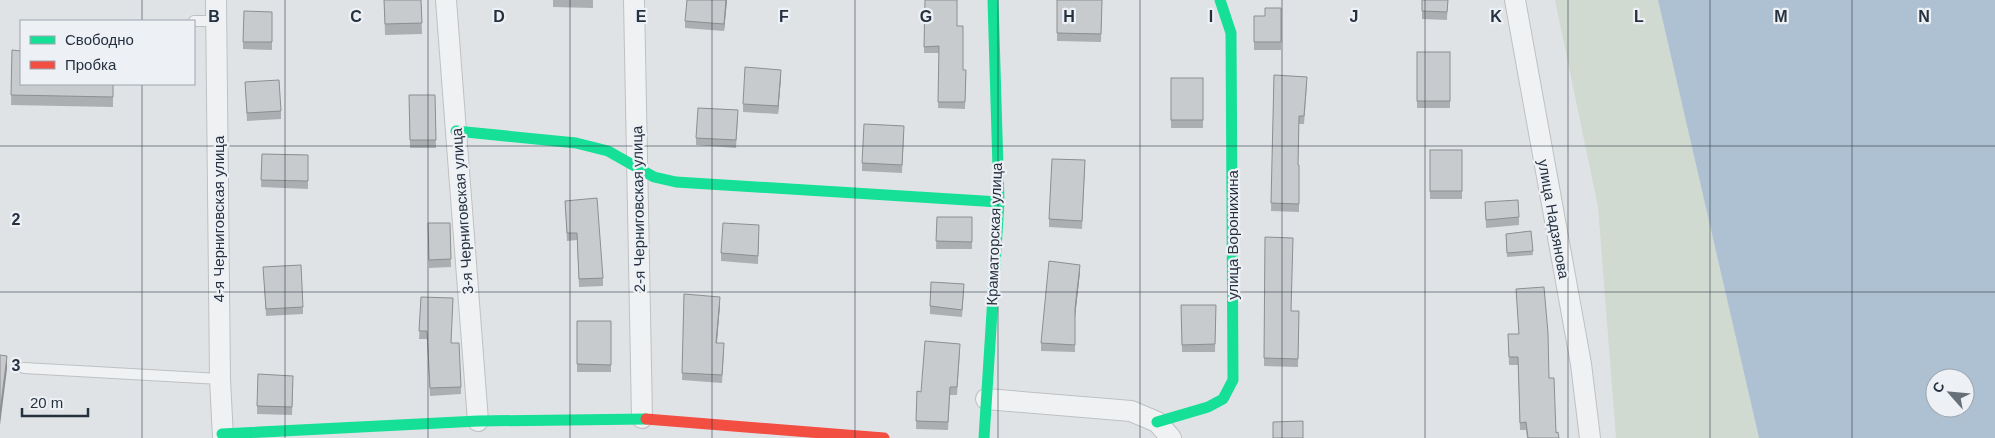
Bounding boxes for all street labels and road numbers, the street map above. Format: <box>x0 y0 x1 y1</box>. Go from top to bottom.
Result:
street label: 2-я Черниговская улица <box>628 125 648 292</box>
street label: 3-я Черниговская улица <box>448 127 476 295</box>
street label: 4-я Черниговская улица <box>210 135 227 302</box>
street label: улица Надзянова <box>1535 158 1573 281</box>
street label: Краматорская улица <box>983 161 1005 306</box>
street label: улица Воронихина <box>1224 170 1241 300</box>

